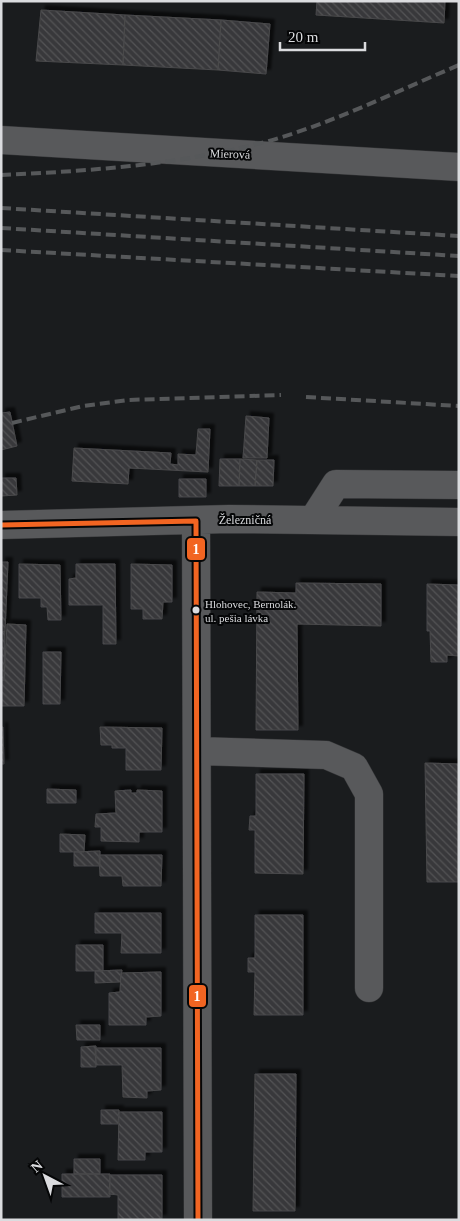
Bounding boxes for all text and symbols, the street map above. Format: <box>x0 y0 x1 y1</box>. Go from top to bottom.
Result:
scale bar <box>280 20 365 52</box>
text: 20 m <box>288 29 319 45</box>
street label: Mierová <box>209 146 251 162</box>
street label: Železničná <box>219 513 272 527</box>
line badge: 1 <box>186 537 206 561</box>
text: 1 <box>193 542 200 557</box>
place label: Hlohovec, Bernolák. ul. pešia lávka <box>205 598 297 624</box>
marker: Hlohovec, Bernolák. ul. pešia lávka <box>191 605 201 615</box>
line badge: 1 <box>188 984 207 1008</box>
text: 1 <box>194 989 201 1004</box>
north arrow <box>20 1151 70 1201</box>
text: N <box>28 1158 46 1176</box>

